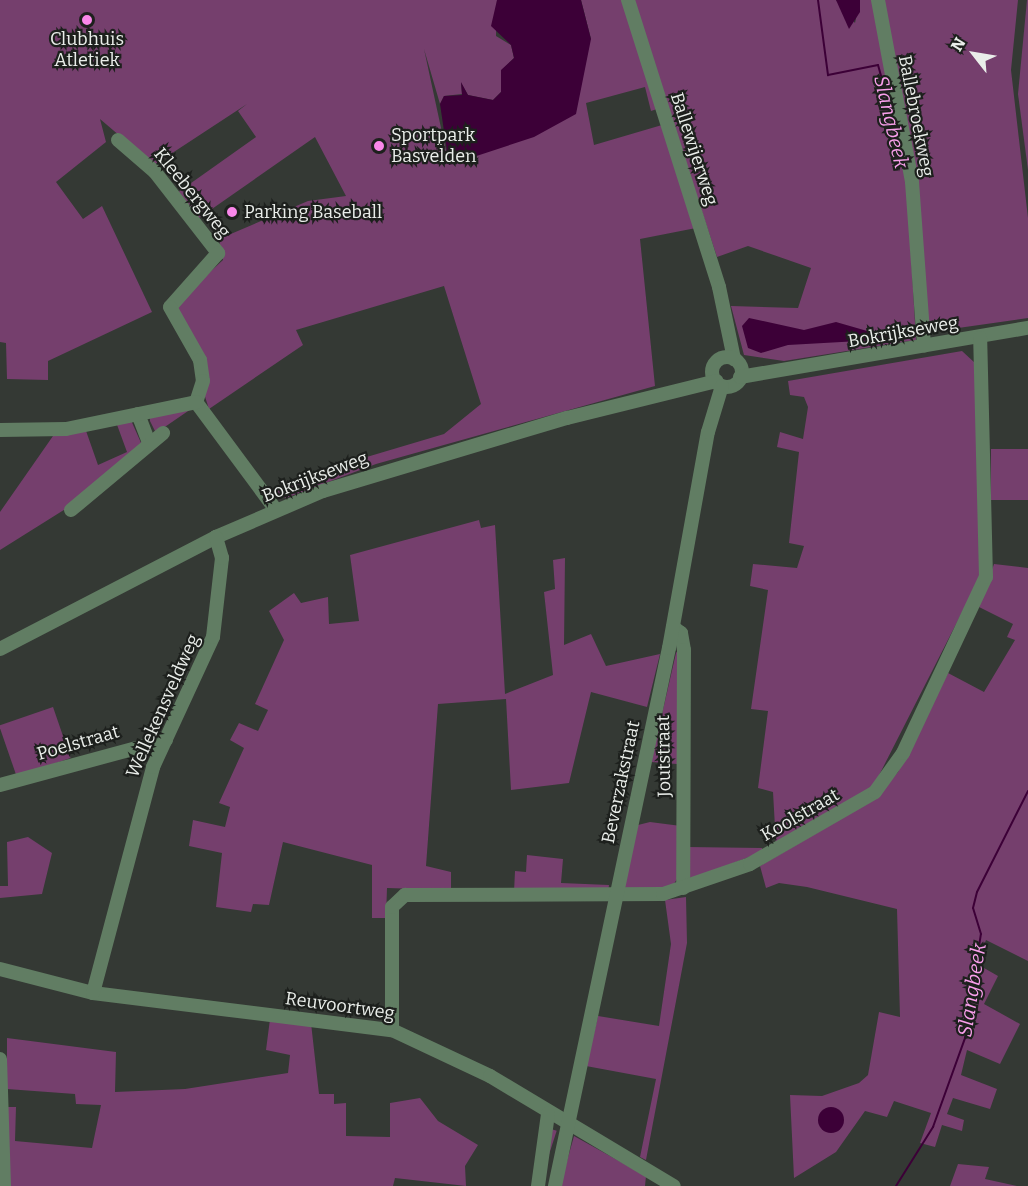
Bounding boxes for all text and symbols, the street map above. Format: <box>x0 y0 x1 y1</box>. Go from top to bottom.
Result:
marker: Clubhuis Atletiek <box>80 13 94 27</box>
north arrow <box>944 24 1004 84</box>
place label: Clubhuis Atletiek <box>50 29 124 72</box>
text: N <box>947 34 969 55</box>
street label: Ballebroekweg <box>894 53 938 179</box>
water label: Slangbeek <box>869 73 913 171</box>
street label: Ballewijerweg <box>666 90 722 208</box>
place label: Sportpark Basvelden <box>391 125 476 168</box>
marker: Sportpark Basvelden <box>372 139 386 153</box>
street label: Kleebergweg <box>149 144 235 242</box>
place label: Parking Baseball <box>244 201 382 223</box>
marker: Parking Baseball <box>225 205 239 219</box>
street label: Bokrijkseweg <box>846 312 960 352</box>
street label: Bokrijkseweg <box>259 447 371 507</box>
street label: Wellekensveldweg <box>122 631 204 781</box>
street label: Joutstraat <box>652 715 676 797</box>
street label: Beverzakstraat <box>597 719 645 845</box>
street label: Poelstraat <box>34 721 122 765</box>
street label: Koolstraat <box>757 784 843 846</box>
water label: Slangbeek <box>953 941 991 1039</box>
street label: Reuvoortweg <box>284 988 396 1024</box>

